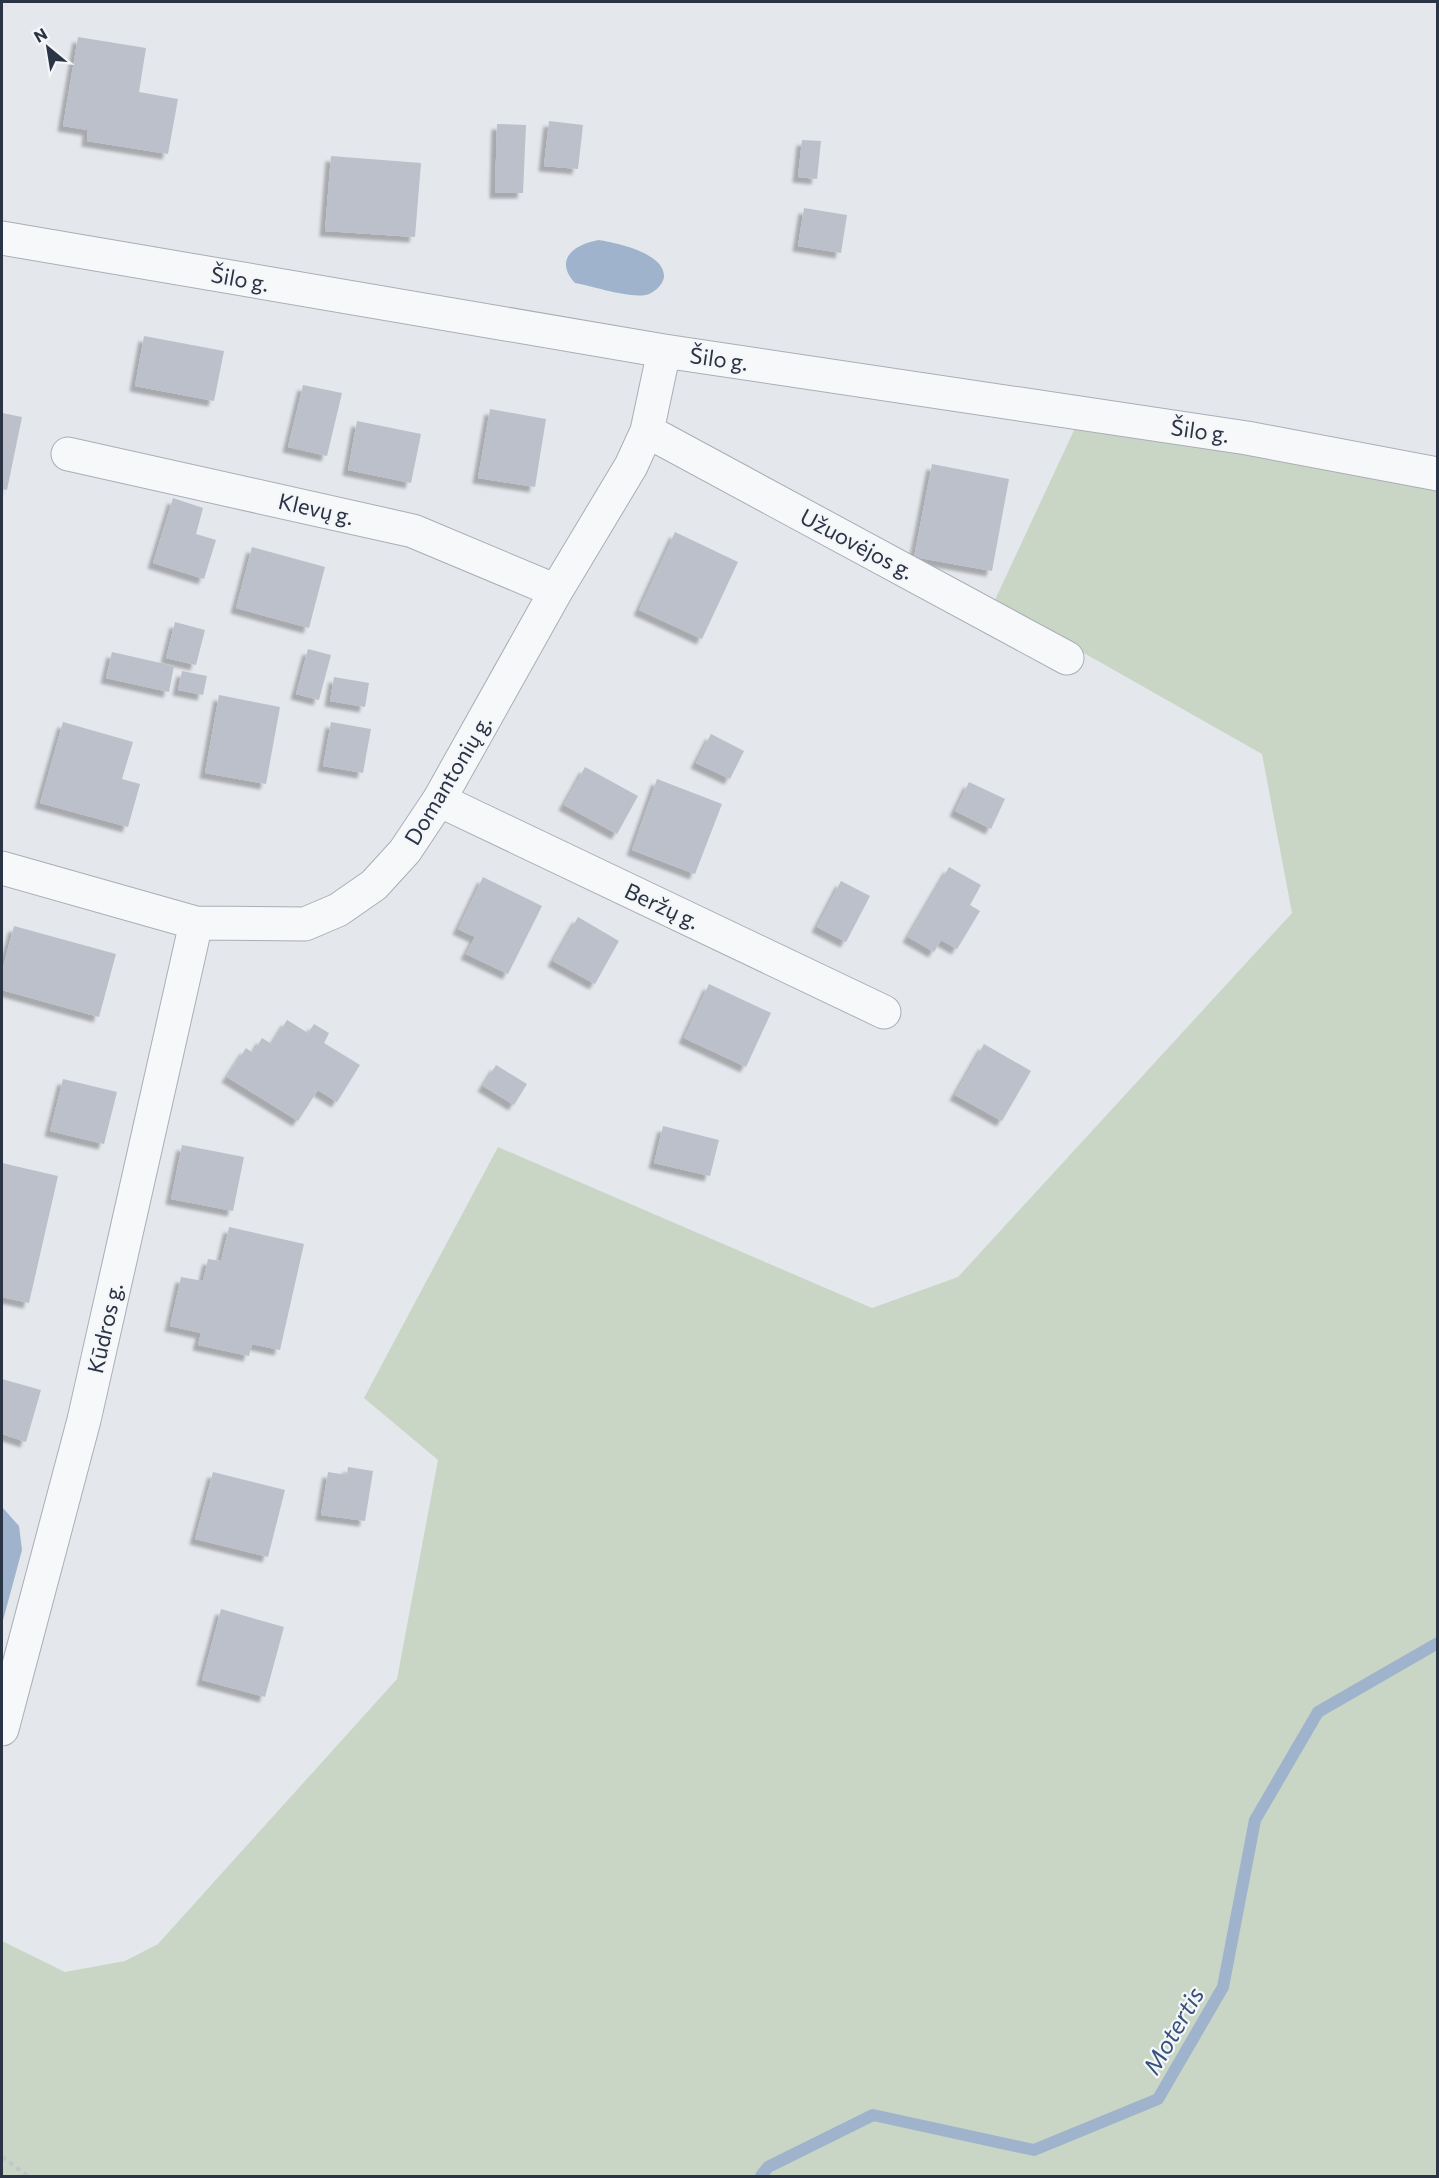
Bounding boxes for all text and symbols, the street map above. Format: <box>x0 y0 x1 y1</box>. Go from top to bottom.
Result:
north arrow <box>18 18 78 78</box>
text: N <box>30 23 50 46</box>
street label: Šilo g. <box>209 260 271 297</box>
street label: Šilo g. <box>688 341 750 376</box>
street label: Šilo g. <box>1169 413 1231 448</box>
street label: Klevų g. <box>276 487 356 530</box>
street label: Užuovėjos g. <box>796 502 919 585</box>
street label: Domantonių g. <box>398 710 497 850</box>
street label: Beržų g. <box>621 877 704 935</box>
street label: Kūdros g. <box>81 1280 128 1376</box>
water label: Motertis <box>1136 1982 1209 2079</box>

